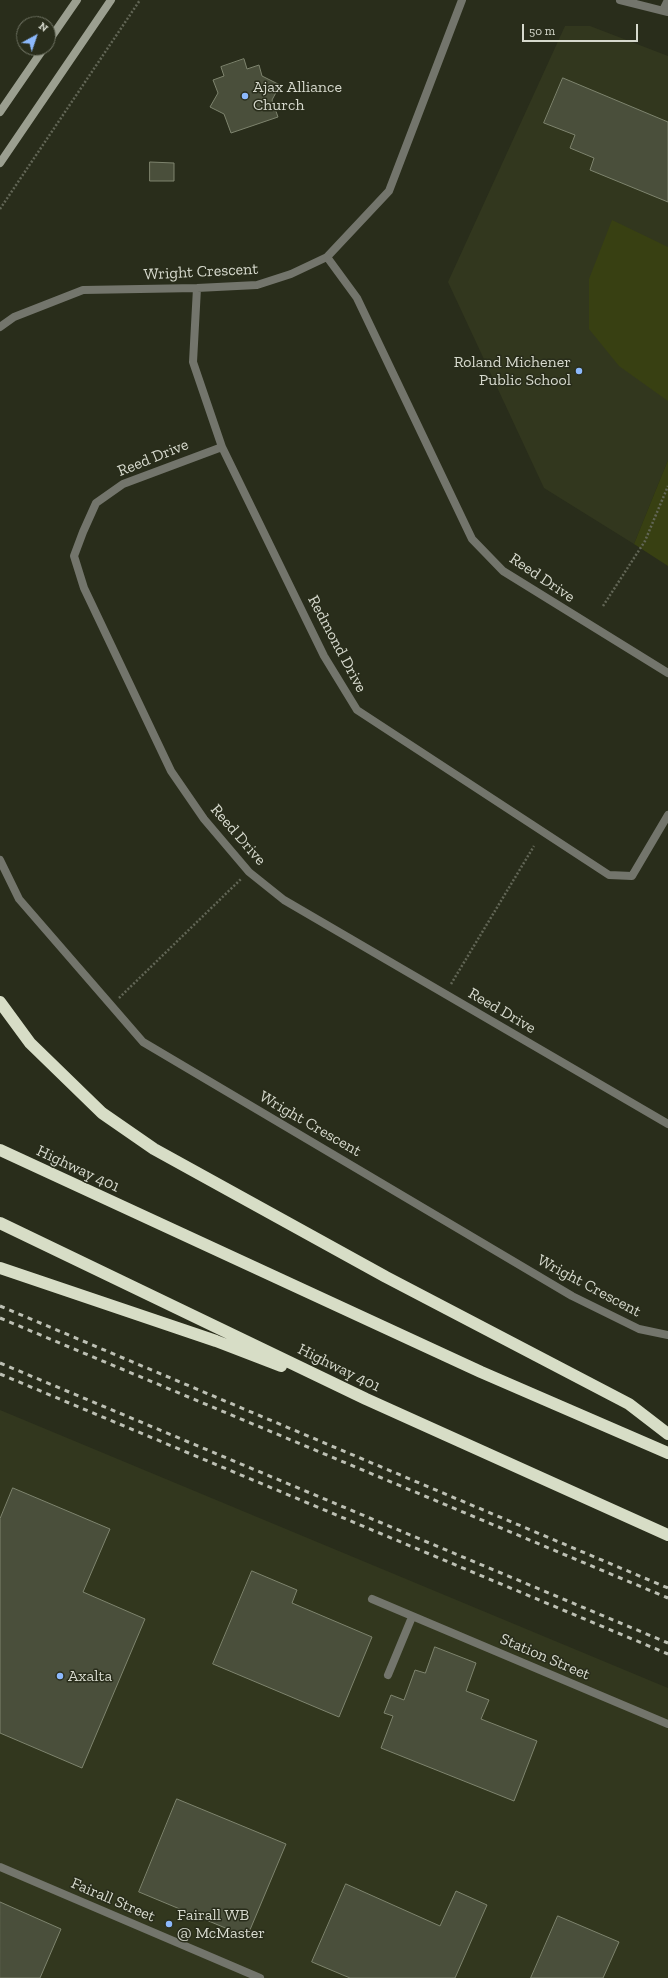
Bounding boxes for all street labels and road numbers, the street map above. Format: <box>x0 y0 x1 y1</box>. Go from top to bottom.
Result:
street label: Wright Crescent <box>143 259 259 285</box>
street label: Reed Drive <box>115 435 191 481</box>
street label: Reed Drive <box>506 549 578 607</box>
street label: Redmond Drive <box>303 592 371 696</box>
street label: Reed Drive <box>206 800 270 870</box>
street label: Reed Drive <box>465 984 539 1038</box>
street label: Wright Crescent <box>256 1087 364 1161</box>
street label: Highway 401 <box>33 1141 123 1197</box>
street label: Wright Crescent <box>534 1251 644 1321</box>
street label: Highway 401 <box>295 1340 383 1396</box>
street label: Station Street <box>497 1629 593 1685</box>
street label: Fairall Street <box>68 1874 158 1926</box>

